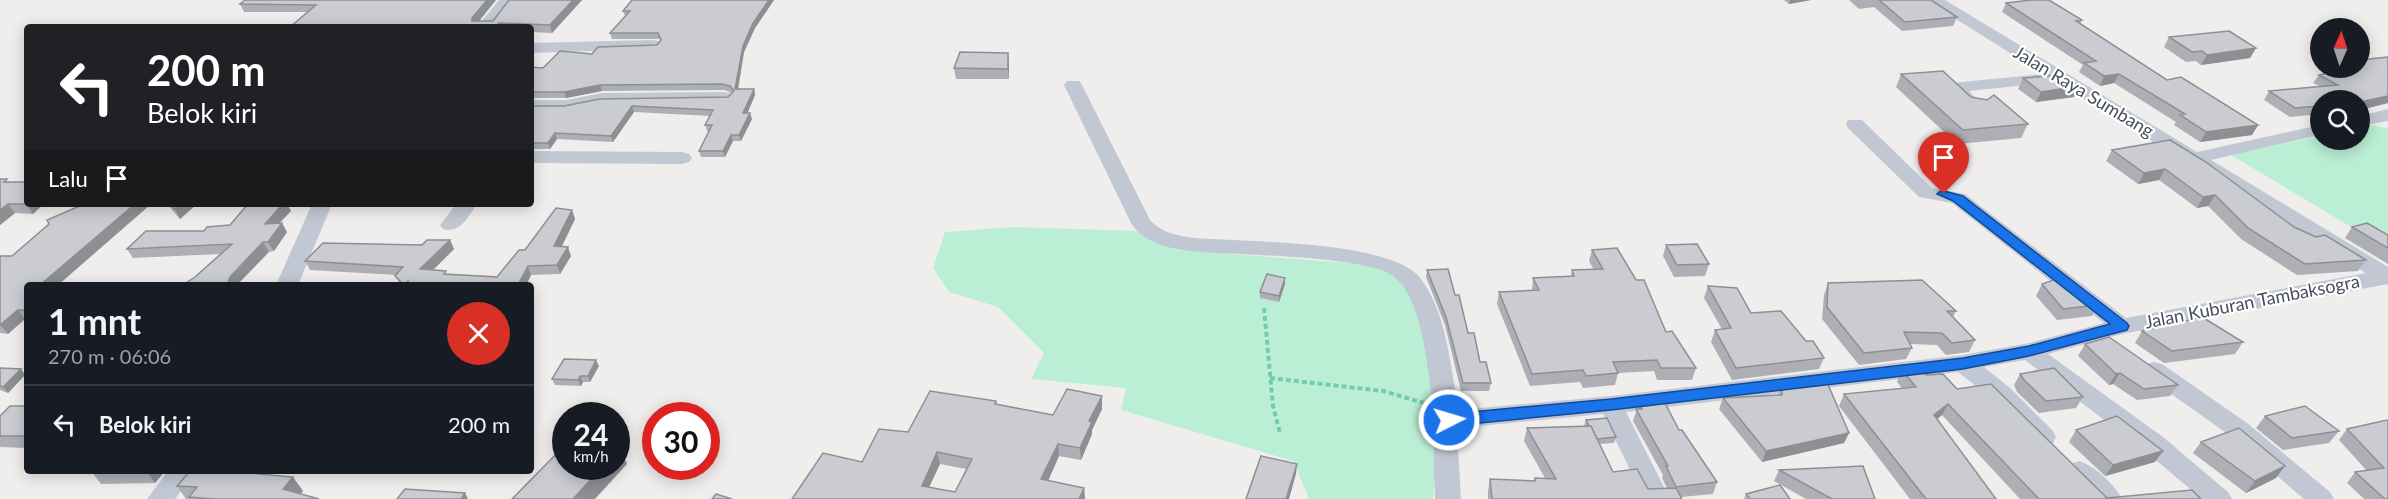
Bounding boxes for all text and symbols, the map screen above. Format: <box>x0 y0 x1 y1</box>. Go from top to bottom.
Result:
north arrow <box>2310 18 2370 78</box>
map controls <box>2310 18 2370 150</box>
street label: Jalan Raya Sumbang <box>2010 41 2158 141</box>
text: 200 m <box>147 45 265 95</box>
icon: left <box>48 48 126 126</box>
button: search <box>2310 90 2370 150</box>
text: Belok kiri <box>147 96 257 129</box>
pin <box>1918 132 1969 194</box>
icon: arrive <box>1927 141 1960 174</box>
icon: arrive <box>100 162 133 195</box>
text: Lalu <box>48 165 88 192</box>
street label: Jalan Kuburan Tambaksogra <box>2143 269 2361 333</box>
text: 1 mnt <box>48 299 141 343</box>
button: close <box>447 302 510 365</box>
text: 270 m · 06:06 <box>48 344 171 368</box>
position arrow <box>1417 388 1481 452</box>
speed limit sign: 30 <box>642 402 720 480</box>
icon: left <box>48 408 81 441</box>
text: Belok kiri <box>99 411 191 438</box>
text: 200 m <box>448 411 510 438</box>
text: 24 <box>574 416 608 452</box>
text: km/h <box>573 447 609 465</box>

